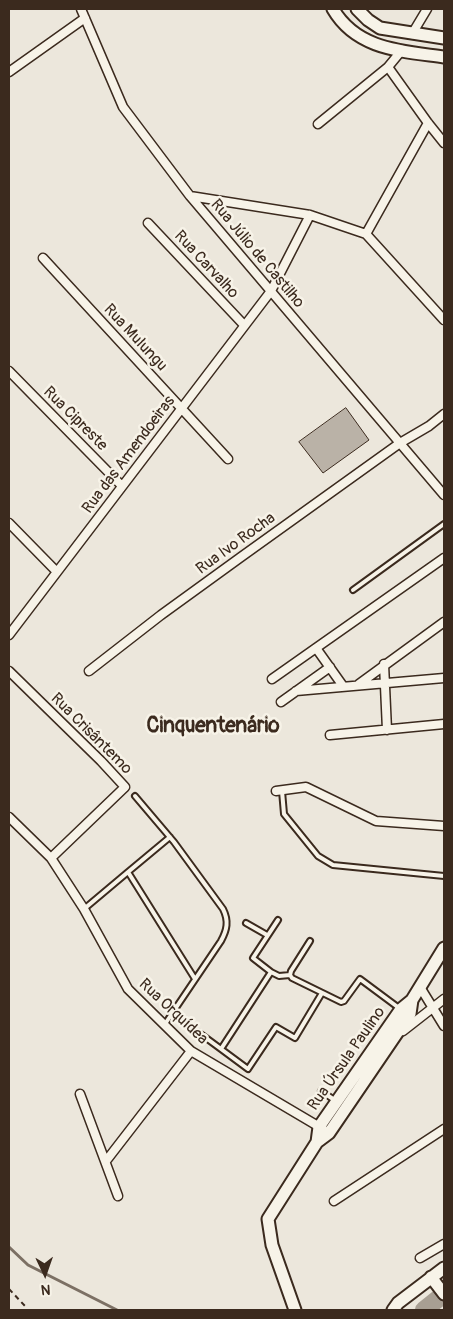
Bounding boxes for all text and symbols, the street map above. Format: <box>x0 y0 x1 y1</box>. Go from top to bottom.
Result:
street label: Rua Júlio de Castilho <box>206 196 308 312</box>
street label: Rua Carvalho <box>170 227 242 303</box>
street label: Rua Mulungu <box>99 300 171 376</box>
street label: Rua Cipreste <box>39 383 111 455</box>
street label: Rua das Amendoeiras <box>79 392 179 518</box>
street label: Rua Ivo Rocha <box>193 509 279 579</box>
street label: Rua Crisântemo <box>46 689 136 779</box>
district label: Cinquentenário <box>147 714 279 740</box>
street label: Rua Orquídea <box>134 975 212 1049</box>
street label: Rua Úrsula Paulino <box>304 1004 390 1114</box>
north arrow <box>20 1249 70 1299</box>
text: N <box>41 1281 51 1298</box>

